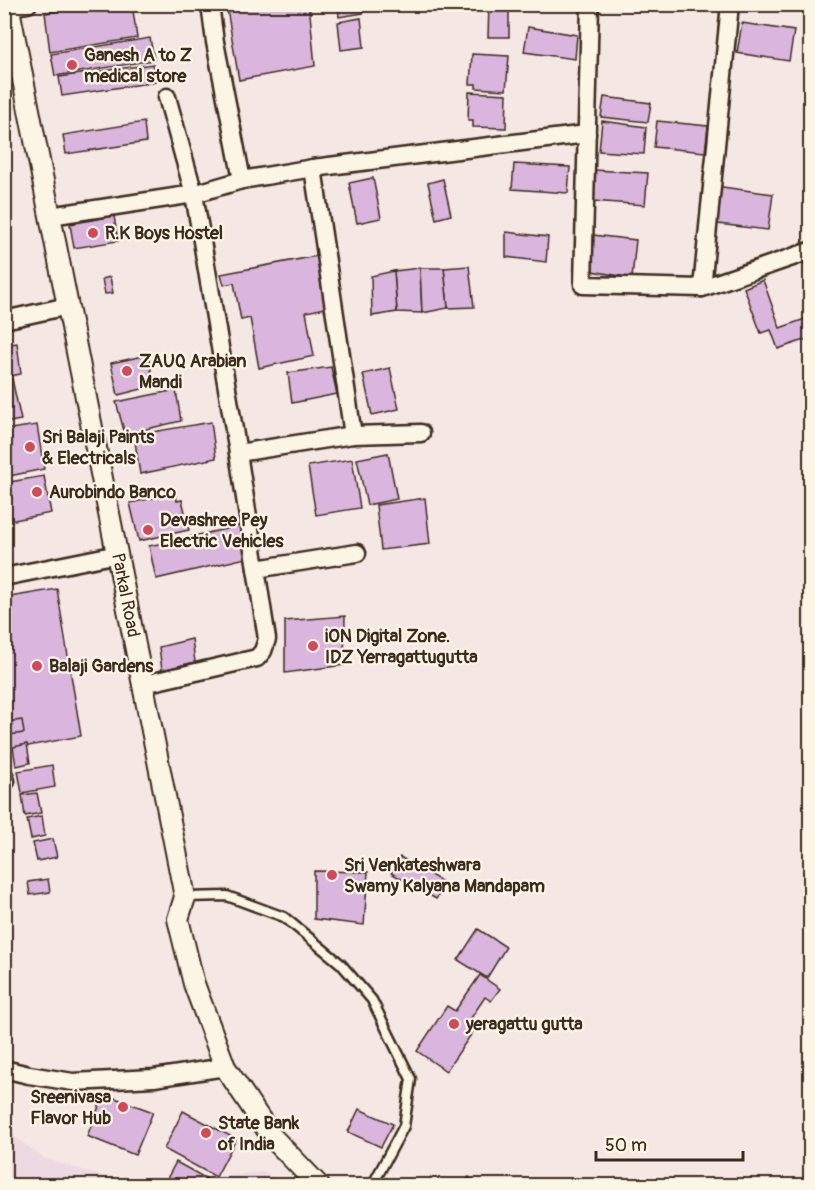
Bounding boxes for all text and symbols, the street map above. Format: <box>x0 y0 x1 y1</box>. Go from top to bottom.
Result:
place label: Ganesh A to Z medical store <box>84 44 193 88</box>
marker: Ganesh A to Z medical store <box>65 58 79 72</box>
place label: R.K Boys Hostel <box>105 222 223 245</box>
marker: R.K Boys Hostel <box>86 226 100 240</box>
place label: ZAUQ Arabian Mandi <box>139 350 246 394</box>
marker: ZAUQ Arabian Mandi <box>120 364 134 378</box>
place label: Sri Balaji Paints & Electricals <box>42 426 155 470</box>
marker: Sri Balaji Paints & Electricals <box>23 440 37 454</box>
place label: Aurobindo Banco <box>49 481 176 504</box>
marker: Aurobindo Banco <box>30 485 44 499</box>
place label: Devashree Pey Electric Vehicles <box>160 509 284 553</box>
marker: Devashree Pey Electric Vehicles <box>141 523 155 537</box>
street label: Parkal Road <box>106 551 145 639</box>
place label: iON Digital Zone. IDZ Yerragattugutta <box>325 625 478 669</box>
marker: iON Digital Zone. IDZ Yerragattugutta <box>306 639 320 653</box>
place label: Balaji Gardens <box>49 655 154 678</box>
marker: Balaji Gardens <box>30 659 44 673</box>
place label: Sri Venkateshwara Swamy Kalyana Mandapam <box>344 854 545 898</box>
marker: Sri Venkateshwara Swamy Kalyana Mandapam <box>325 868 339 882</box>
place label: yeragattu gutta <box>465 1013 583 1036</box>
marker: yeragattu gutta <box>447 1017 461 1031</box>
place label: Sreenivasa Flavor Hub <box>30 1086 112 1130</box>
marker: Sreenivasa Flavor Hub <box>116 1100 130 1114</box>
place label: State Bank of India <box>217 1112 300 1156</box>
scale bar <box>596 1124 743 1162</box>
marker: State Bank of India <box>199 1126 213 1140</box>
text: 50 m <box>605 1134 647 1157</box>

